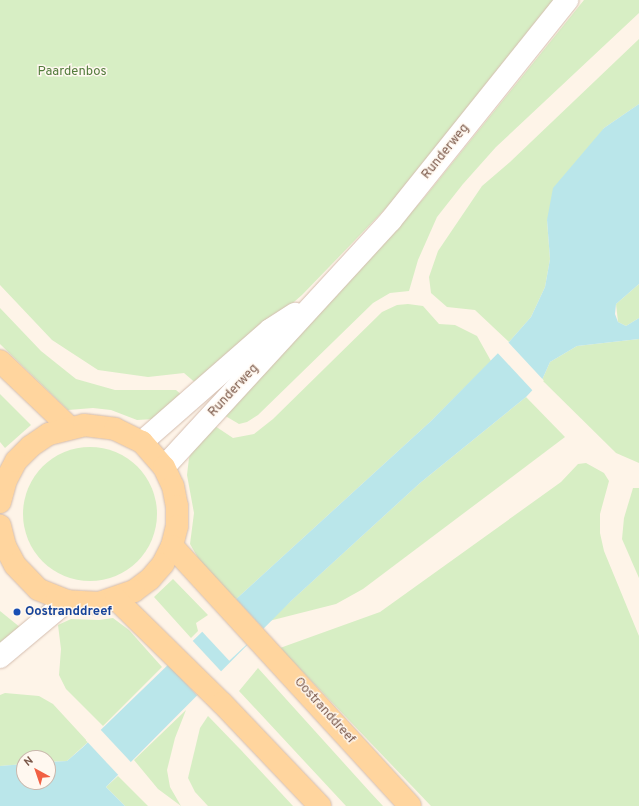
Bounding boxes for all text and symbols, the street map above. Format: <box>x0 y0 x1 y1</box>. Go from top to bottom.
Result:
park label: Paardenbos <box>37 64 107 80</box>
street label: Runderweg <box>419 121 473 183</box>
street label: Runderweg <box>206 361 262 421</box>
place label: Oostranddreef <box>25 604 112 620</box>
marker: Oostranddreef <box>12 607 22 617</box>
street label: Oostranddreef <box>290 675 358 747</box>
north arrow <box>16 750 56 790</box>
text: N <box>21 754 36 769</box>

